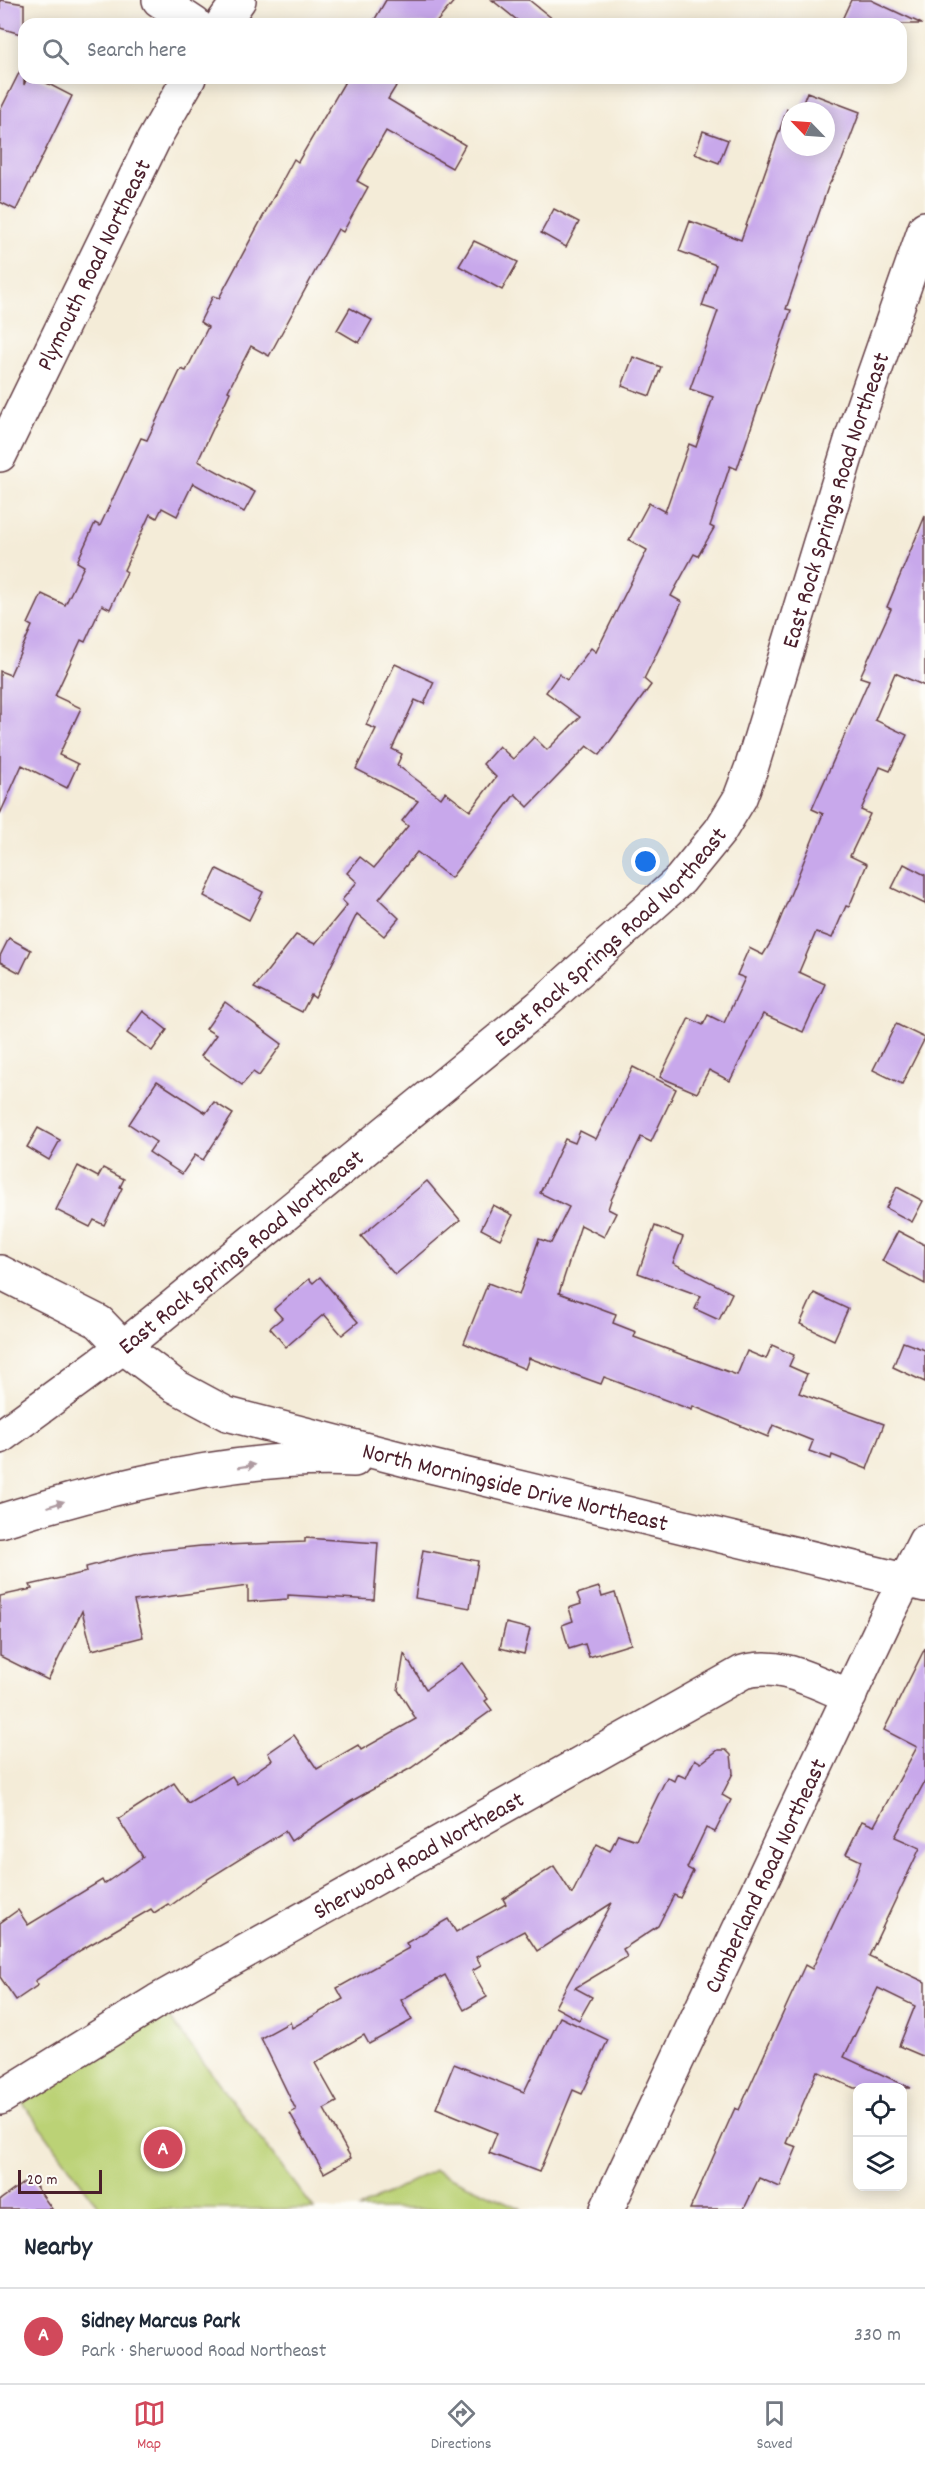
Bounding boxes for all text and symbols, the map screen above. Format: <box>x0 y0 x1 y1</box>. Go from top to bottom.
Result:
search box <box>18 18 907 84</box>
icon: search <box>39 35 72 68</box>
text: Search here <box>87 36 186 67</box>
north arrow <box>781 102 835 156</box>
street label: Plymouth Road Northeast <box>30 154 162 377</box>
street label: East Rock Springs Road Northeast <box>775 348 900 653</box>
street label: East Rock Springs Road Northeast <box>488 821 737 1057</box>
your location <box>631 847 660 876</box>
street label: East Rock Springs Road Northeast <box>112 1142 373 1364</box>
street label: North Morningside Drive Northeast <box>358 1435 671 1543</box>
one-way arrow <box>237 1461 256 1470</box>
one-way arrow <box>47 1498 65 1508</box>
street label: Cumberland Road Northeast <box>697 1753 837 2000</box>
street label: Sherwood Road Northeast <box>308 1784 531 1930</box>
map controls <box>853 2083 907 2191</box>
button: locate <box>853 2083 907 2137</box>
pin: A <box>144 2126 182 2172</box>
button: layers <box>853 2137 907 2191</box>
scale bar <box>18 2167 102 2194</box>
text: 20 m <box>27 2169 57 2192</box>
text: Nearby <box>24 2230 92 2267</box>
text: Sidney Marcus Park <box>81 2307 240 2338</box>
text: A <box>38 2322 49 2350</box>
text: 330 m <box>854 2322 901 2350</box>
text: Park · Sherwood Road Northeast <box>81 2338 326 2366</box>
tab: Map <box>133 2397 166 2456</box>
tab: Directions <box>431 2397 491 2456</box>
tab: Saved <box>757 2397 792 2456</box>

